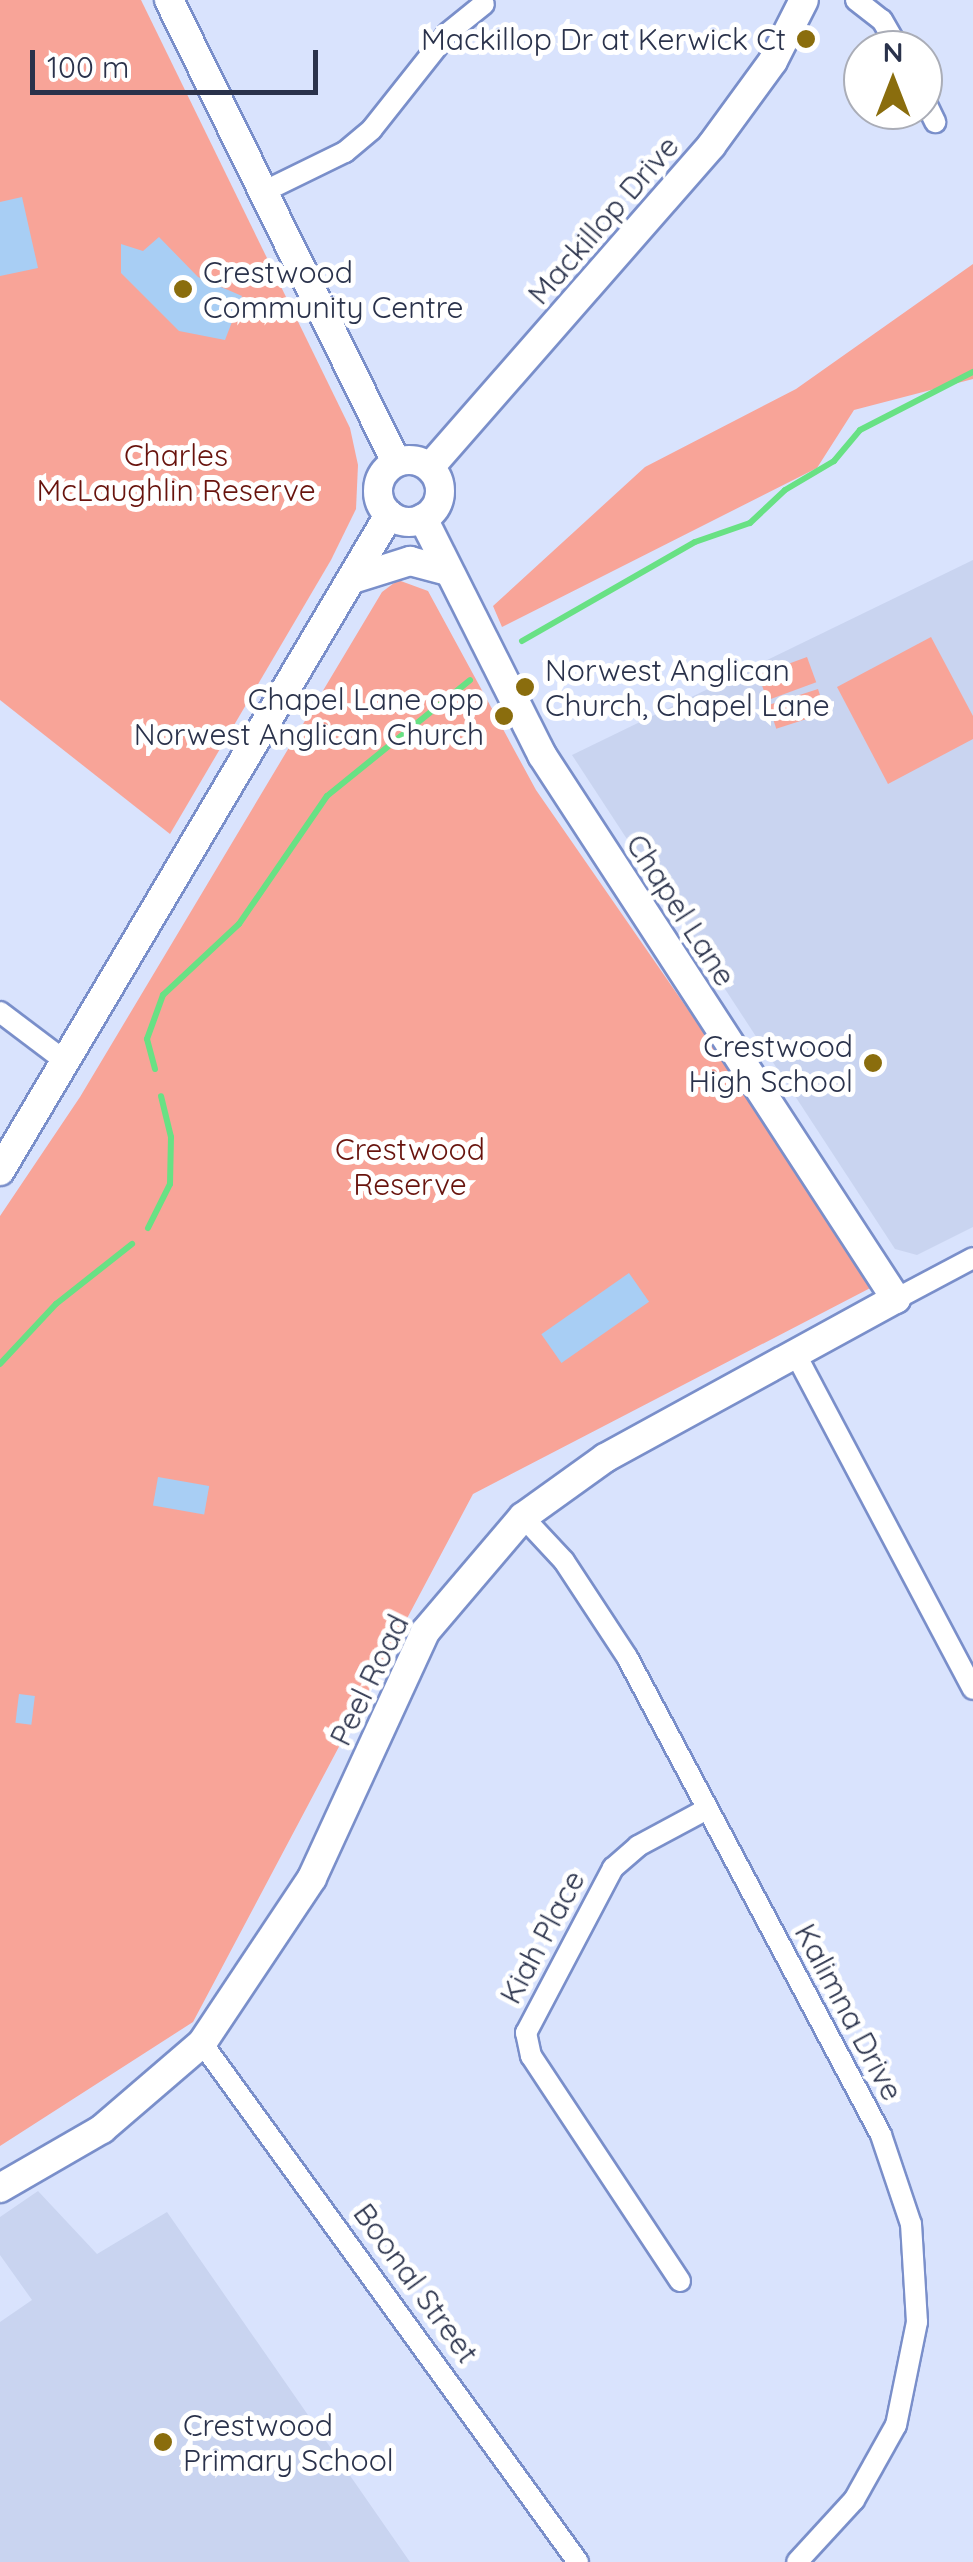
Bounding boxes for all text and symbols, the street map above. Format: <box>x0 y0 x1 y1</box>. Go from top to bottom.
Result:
place label: Mackillop Dr at Kerwick Ct <box>421 21 786 57</box>
marker: Mackillop Dr at Kerwick Ct <box>795 28 817 50</box>
scale bar <box>35 30 322 92</box>
north arrow <box>843 30 943 130</box>
text: N <box>883 34 903 69</box>
text: 100 m <box>47 48 129 86</box>
street label: Mackillop Drive <box>520 128 686 312</box>
place label: Crestwood Community Centre <box>203 254 464 324</box>
marker: Crestwood Community Centre <box>172 278 194 300</box>
park label: Charles McLaughlin Reserve <box>36 437 316 508</box>
place label: Norwest Anglican Church, Chapel Lane <box>545 652 830 722</box>
marker: Norwest Anglican Church, Chapel Lane <box>514 676 536 698</box>
place label: Chapel Lane opp Norwest Anglican Church <box>134 681 484 752</box>
marker: Chapel Lane opp Norwest Anglican Church <box>493 705 515 727</box>
street label: Chapel Lane <box>619 827 743 993</box>
place label: Crestwood High School <box>688 1028 853 1098</box>
marker: Crestwood High School <box>862 1052 884 1074</box>
park label: Crestwood Reserve <box>335 1131 485 1202</box>
street label: Peel Road <box>322 1609 416 1751</box>
street label: Kiah Place <box>492 1864 592 2010</box>
street label: Kalimna Drive <box>787 1917 911 2107</box>
street label: Boonal Street <box>346 2196 486 2370</box>
place label: Crestwood Primary School <box>183 2407 394 2478</box>
marker: Crestwood Primary School <box>152 2431 174 2453</box>

